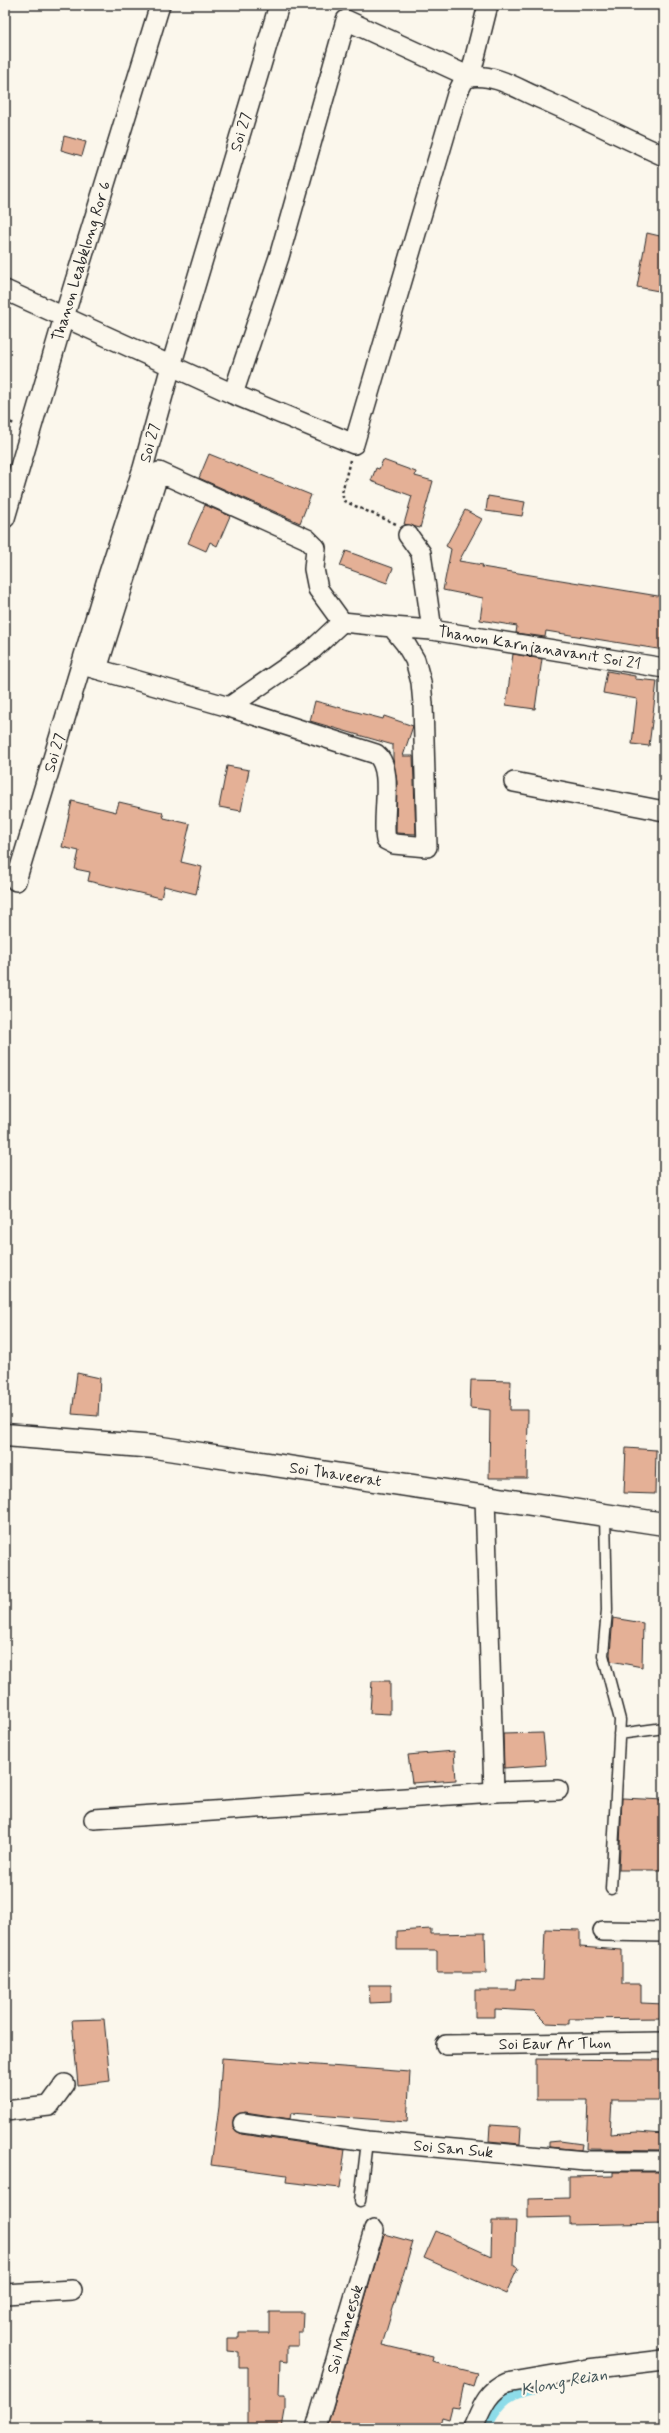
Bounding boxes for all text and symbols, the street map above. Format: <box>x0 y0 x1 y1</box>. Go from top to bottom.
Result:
street label: Soi 27 <box>225 110 257 154</box>
street label: Thanon Leabklong Ror 6 <box>47 178 116 344</box>
street label: Soi 27 <box>134 421 165 465</box>
street label: Thanon Karnjanavanit Soi 21 <box>436 621 643 675</box>
street label: Soi 27 <box>39 731 70 775</box>
street label: Soi Thaveerat <box>288 1457 383 1492</box>
street label: Soi Eaur Ar Thon <box>499 2032 611 2055</box>
street label: Soi San Suk <box>413 2135 494 2163</box>
street label: Soi Maneesok <box>322 2282 368 2376</box>
water label: Klong Reian <box>519 2363 609 2402</box>

